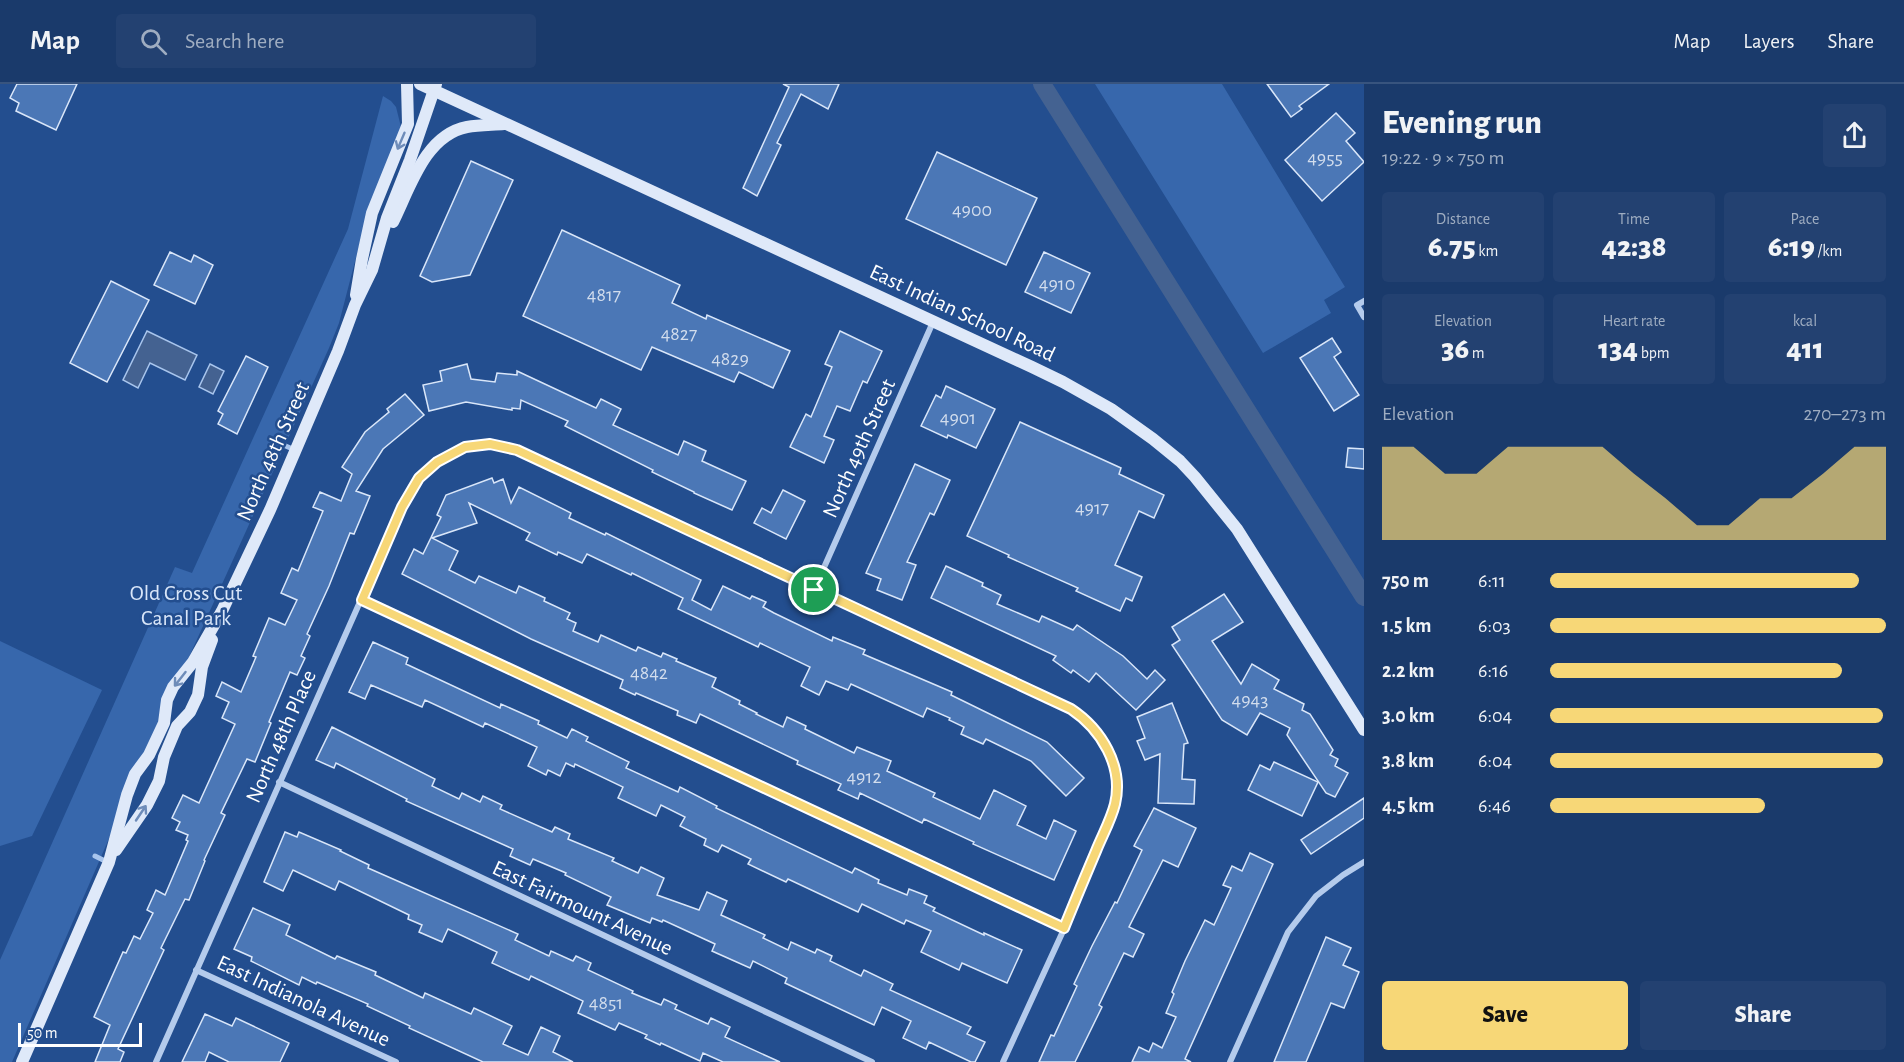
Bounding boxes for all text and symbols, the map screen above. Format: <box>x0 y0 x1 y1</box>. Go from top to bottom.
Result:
search box <box>116 14 536 68</box>
icon: search <box>137 25 170 58</box>
text: Map <box>30 27 80 55</box>
text: Search here <box>185 30 284 52</box>
text: Map <box>1674 31 1710 52</box>
text: Layers <box>1743 31 1794 52</box>
text: Share <box>1827 31 1874 52</box>
button: share <box>1823 104 1886 167</box>
text: Evening run <box>1382 107 1542 140</box>
one-way arrow <box>395 131 406 150</box>
house number: 4955 <box>1307 148 1343 168</box>
text: 19:22 · 9 × 750 m <box>1382 148 1504 168</box>
house number: 4900 <box>952 200 992 220</box>
text: Distance <box>1436 211 1490 227</box>
text: Time <box>1618 211 1650 227</box>
text: Pace <box>1791 211 1819 227</box>
text: 6.75 <box>1428 232 1476 262</box>
text: 42:38 <box>1602 232 1666 262</box>
text: 6:19 <box>1768 232 1815 262</box>
text: km <box>1476 243 1498 259</box>
text: /km <box>1815 243 1842 259</box>
street label: East Indian School Road <box>866 260 1059 366</box>
house number: 4910 <box>1039 274 1075 294</box>
house number: 4817 <box>587 285 621 305</box>
text: Elevation <box>1434 313 1492 329</box>
text: Heart rate <box>1603 313 1665 329</box>
text: kcal <box>1793 313 1817 329</box>
house number: 4827 <box>661 324 697 344</box>
text: 36 <box>1441 334 1469 364</box>
text: 134 <box>1598 334 1638 364</box>
text: 411 <box>1786 334 1824 364</box>
text: m <box>1469 345 1485 361</box>
text: bpm <box>1638 345 1670 361</box>
house number: 4829 <box>711 349 749 369</box>
street label: North 49th Street <box>819 376 899 521</box>
street label: North 48th Street <box>233 379 313 524</box>
text: Elevation <box>1382 404 1454 424</box>
text: 270–273 m <box>1804 404 1886 424</box>
house number: 4901 <box>940 408 976 428</box>
house number: 4917 <box>1075 498 1109 518</box>
pin <box>788 564 839 615</box>
text: 750 m <box>1382 571 1429 591</box>
text: 6:11 <box>1478 571 1506 591</box>
icon: arrive <box>797 573 830 606</box>
park label: Old Cross Cut Canal Park <box>130 582 242 629</box>
text: 1.5 km <box>1382 616 1431 636</box>
text: 6:03 <box>1478 616 1511 636</box>
text: 2.2 km <box>1382 661 1434 681</box>
text: 6:16 <box>1478 661 1508 681</box>
house number: 4842 <box>630 663 668 683</box>
street label: North 48th Place <box>242 667 320 806</box>
one-way arrow <box>173 670 186 686</box>
house number: 4943 <box>1232 690 1268 710</box>
text: 3.0 km <box>1382 706 1435 726</box>
text: 6:04 <box>1478 706 1512 726</box>
text: 3.8 km <box>1382 751 1434 771</box>
text: 6:04 <box>1478 751 1512 771</box>
house number: 4912 <box>847 767 882 787</box>
text: 4.5 km <box>1382 796 1434 816</box>
text: 6:46 <box>1478 796 1511 816</box>
one-way arrow <box>135 805 147 821</box>
street label: East Fairmount Avenue <box>489 856 676 959</box>
street label: East Indianola Avenue <box>214 951 394 1051</box>
button: Save <box>1382 981 1628 1050</box>
button: Share <box>1640 981 1886 1050</box>
house number: 4851 <box>589 993 623 1013</box>
scale bar <box>18 1020 142 1048</box>
text: 50 m <box>27 1025 58 1041</box>

